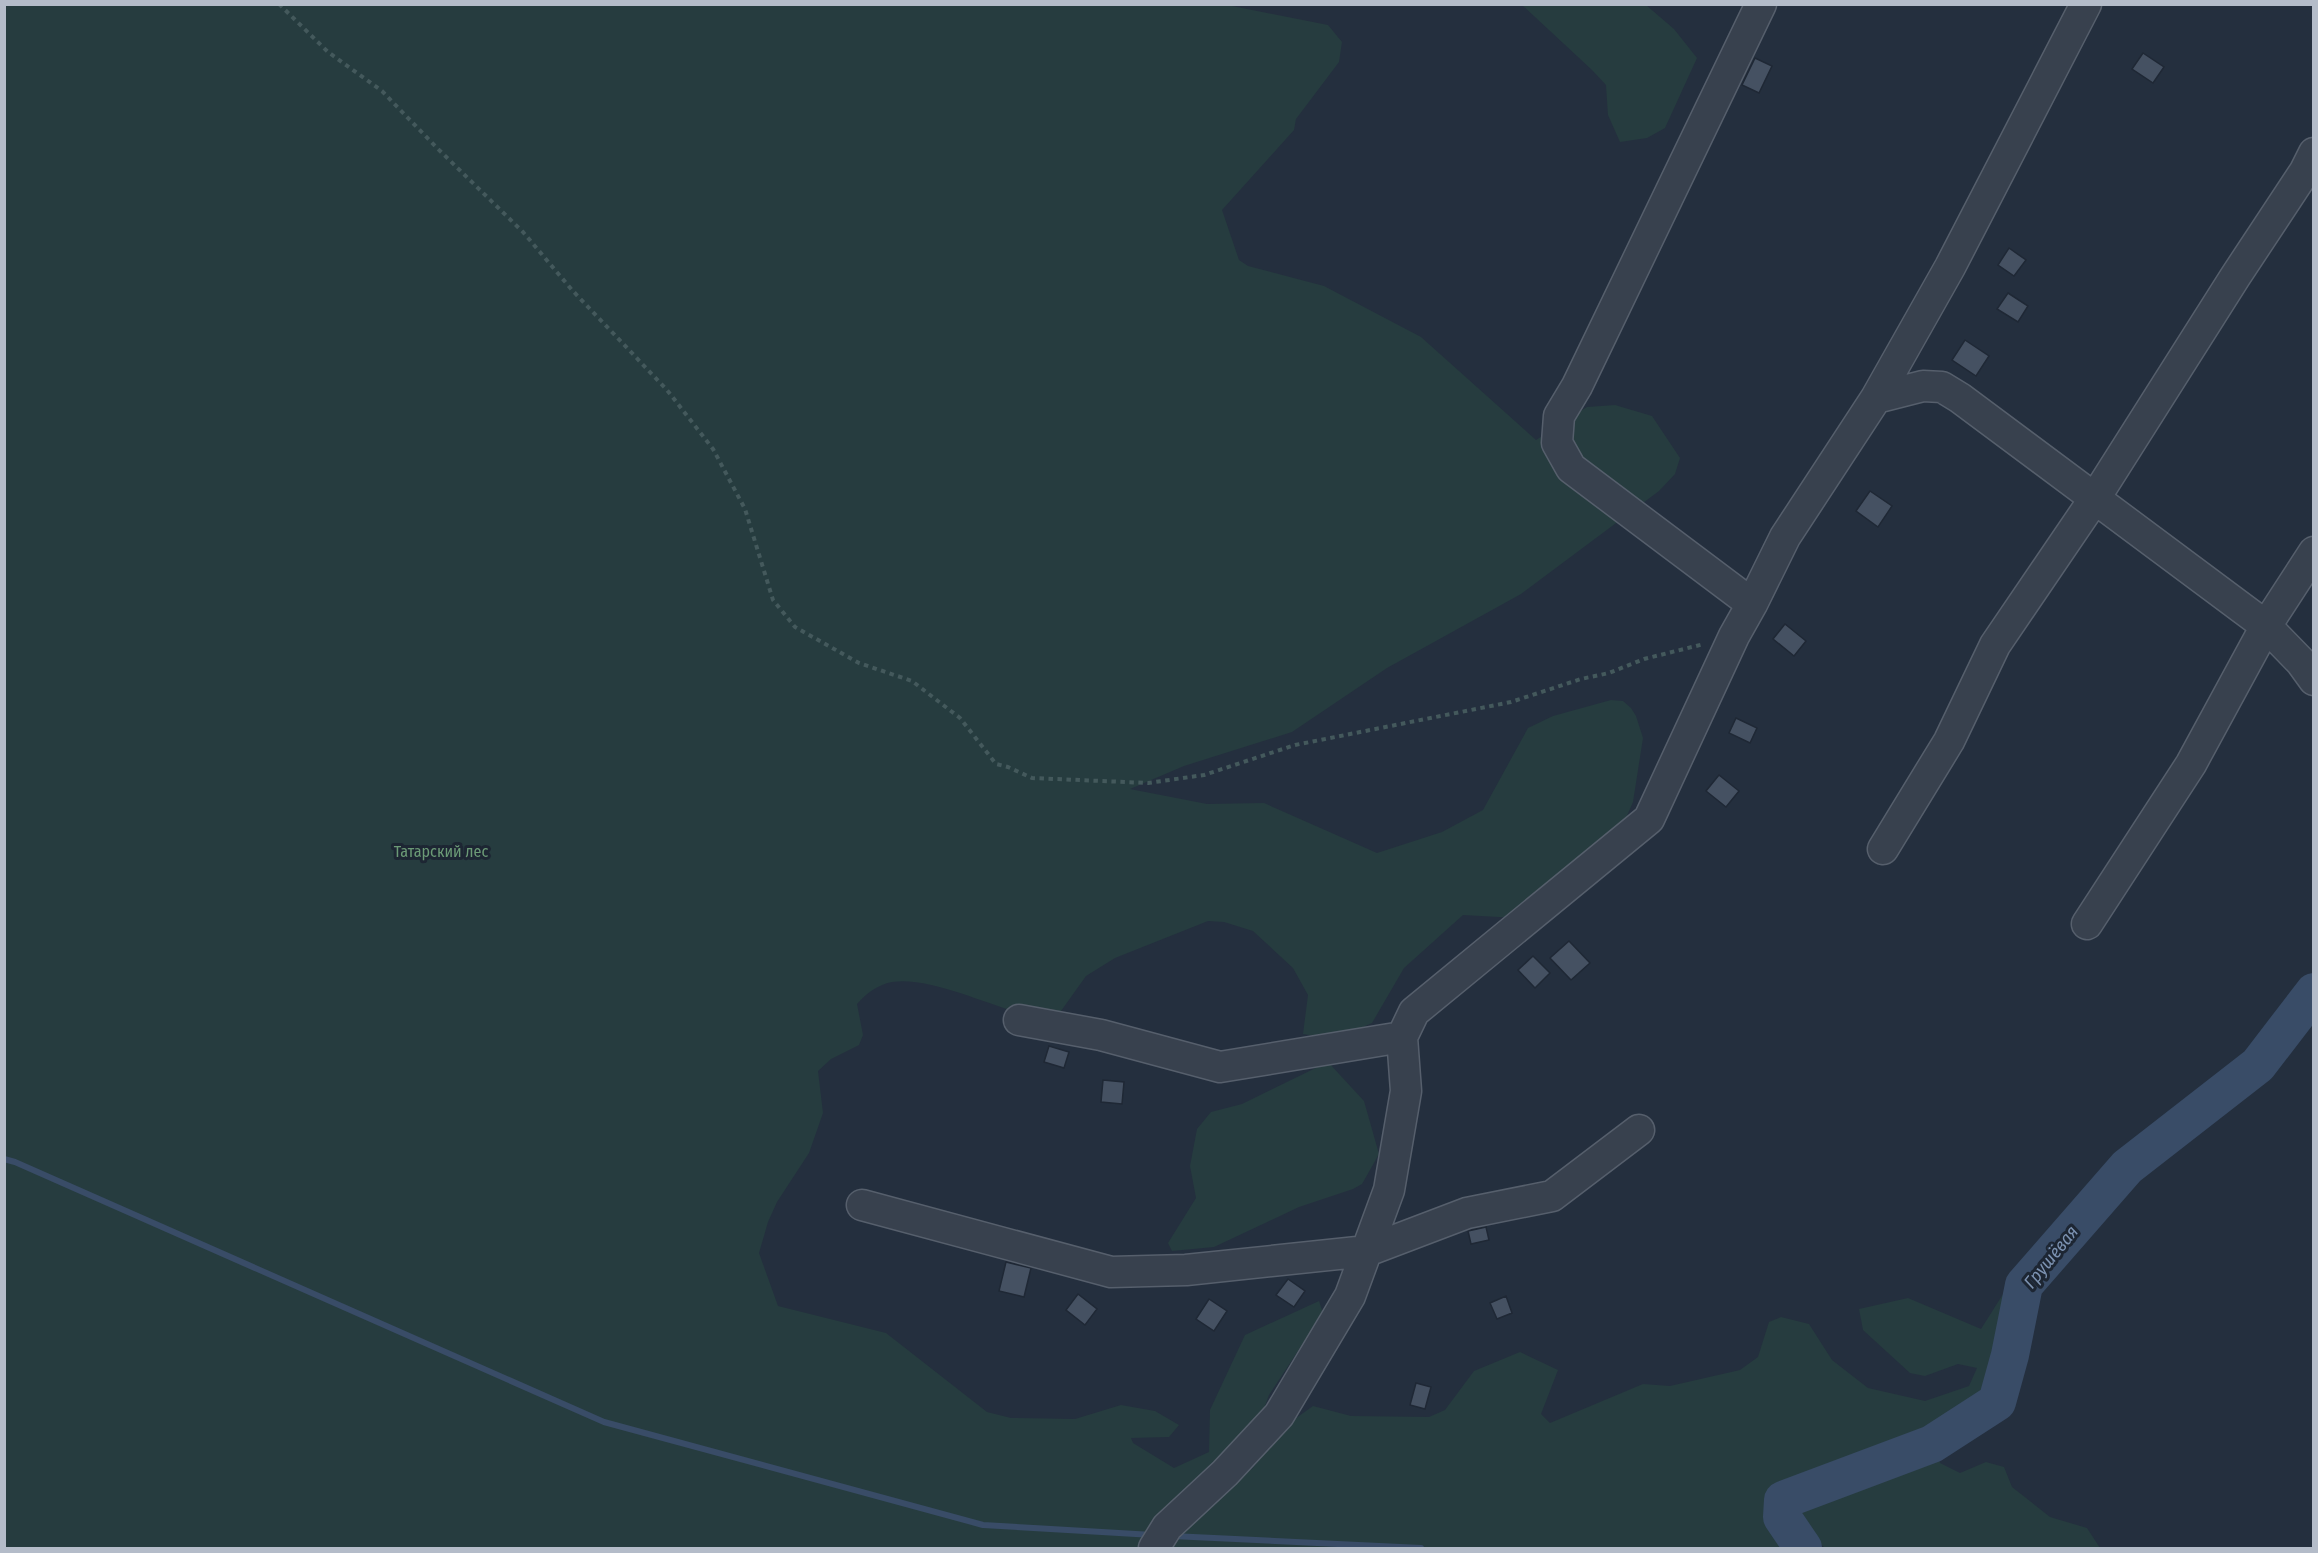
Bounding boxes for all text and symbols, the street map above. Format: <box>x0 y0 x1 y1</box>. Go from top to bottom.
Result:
park label: Татарский лес <box>394 842 488 861</box>
water label: Грушёвая <box>2019 1221 2083 1293</box>

